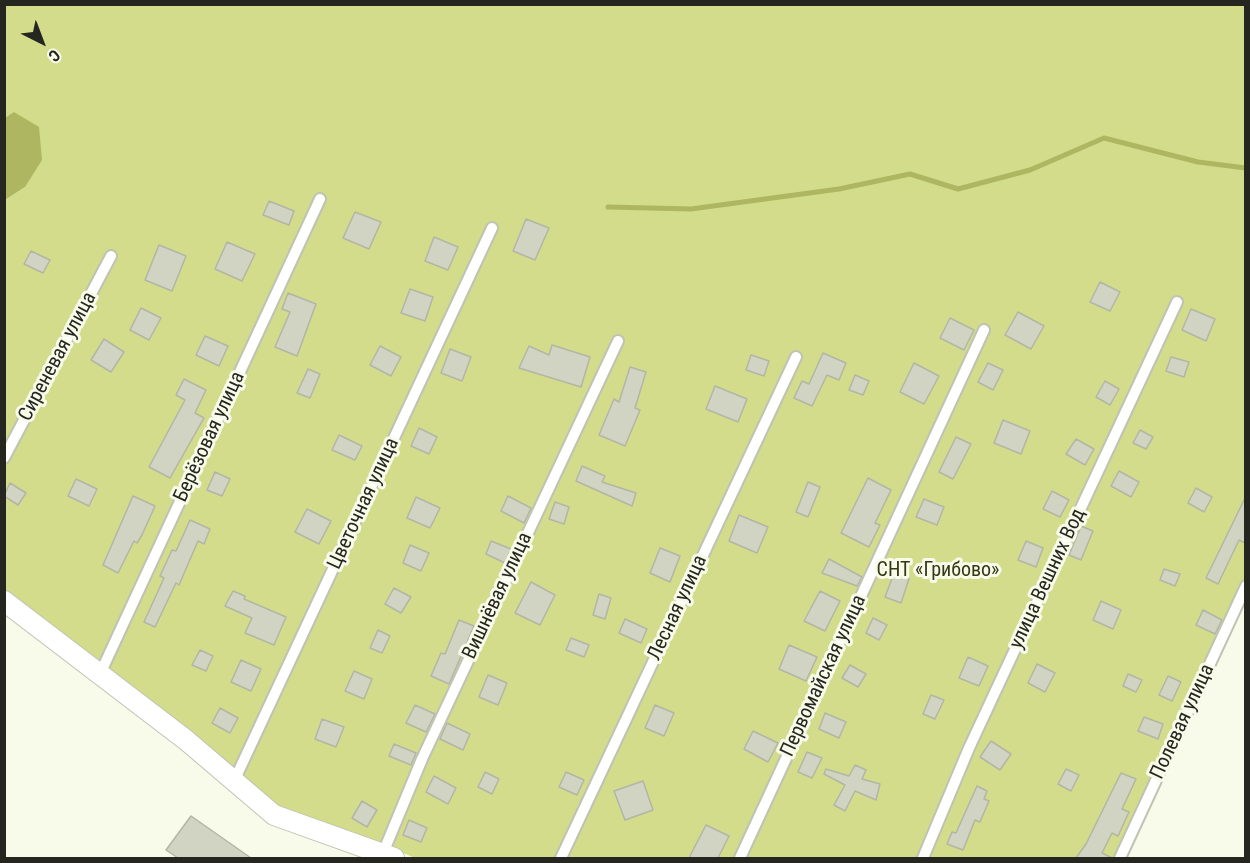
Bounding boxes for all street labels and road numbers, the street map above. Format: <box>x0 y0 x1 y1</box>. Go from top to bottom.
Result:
street label: Сиреневая улица <box>14 288 102 426</box>
street label: Берёзовая улица <box>169 368 251 506</box>
street label: Цветочная улица <box>323 434 405 574</box>
street label: улица Вешних Вод <box>1005 505 1091 653</box>
street label: Вишнёвая улица <box>458 529 538 663</box>
street label: Лесная улица <box>643 552 713 664</box>
street label: Первомайская улица <box>776 591 872 761</box>
street label: Полевая улица <box>1146 661 1220 783</box>

